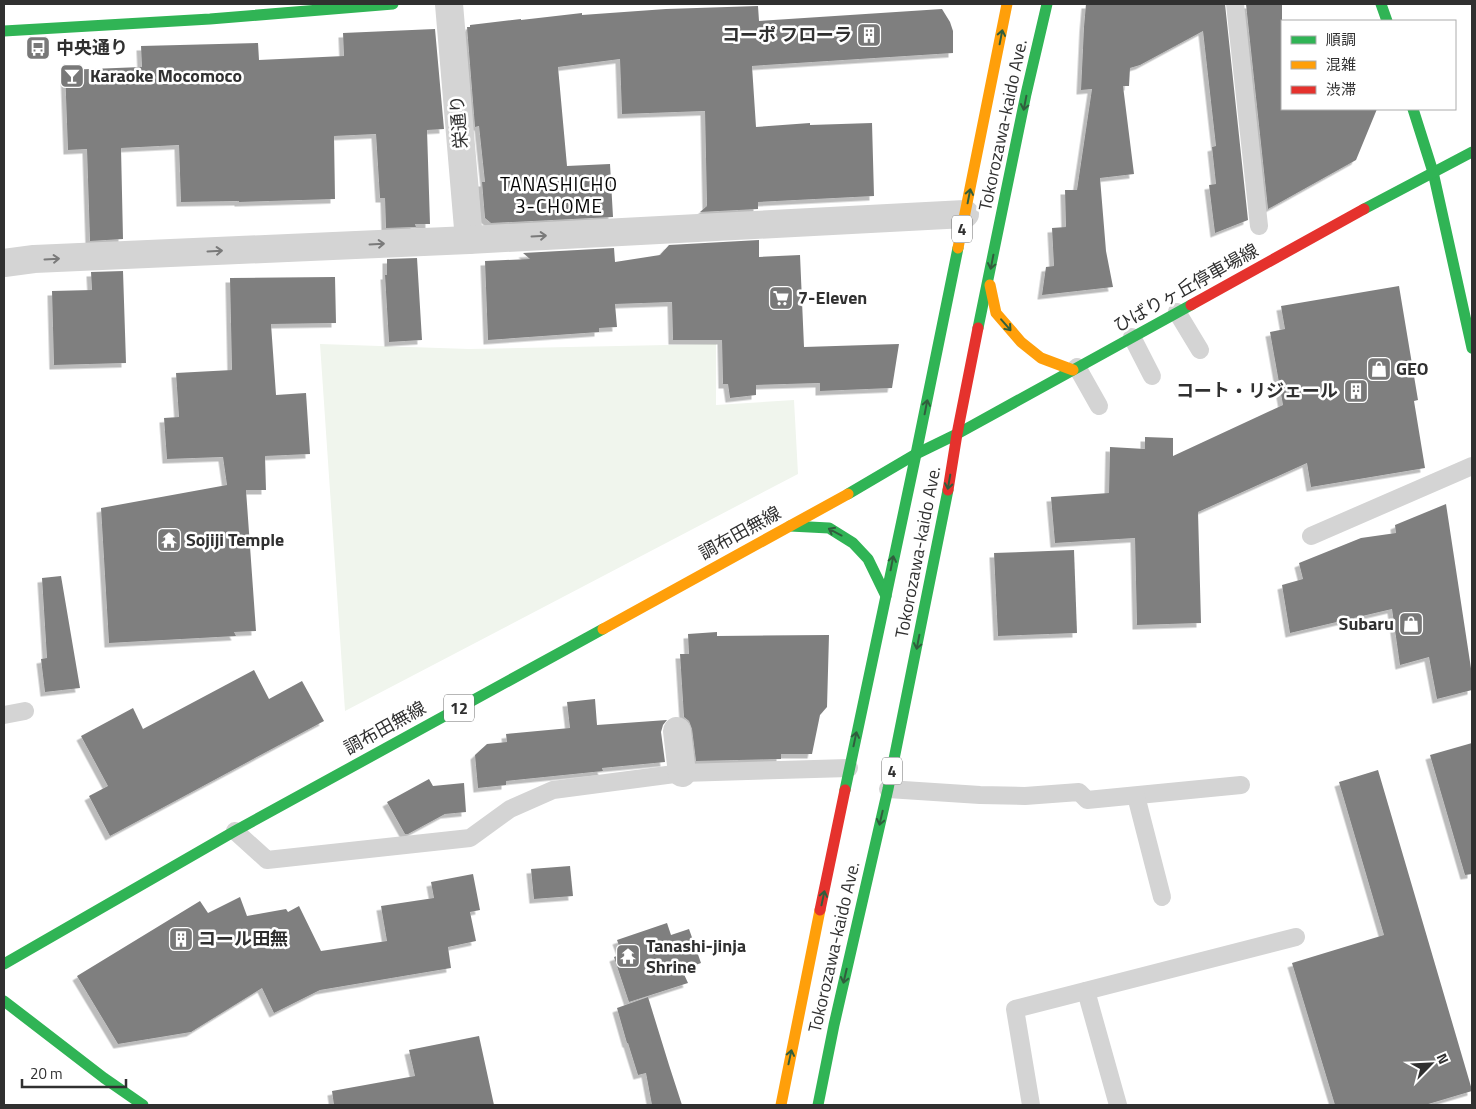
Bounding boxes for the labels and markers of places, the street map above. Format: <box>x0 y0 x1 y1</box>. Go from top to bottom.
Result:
place label: コーポ フローラ <box>722 21 852 48</box>
building icon: コーポ フローラ <box>856 22 882 48</box>
place label: 中央通り <box>56 34 128 61</box>
bus stop icon: 中央通り <box>25 35 51 61</box>
place label: Karaoke Mocomoco <box>90 62 242 89</box>
bar icon: Karaoke Mocomoco <box>59 63 85 89</box>
place label: 7-Eleven <box>798 284 867 311</box>
supermarket icon: 7-Eleven <box>768 285 794 311</box>
place label: GEO <box>1396 355 1429 382</box>
shop icon: GEO <box>1366 356 1392 382</box>
place label: コート・リジェール <box>1176 377 1338 404</box>
building icon: コート・リジェール <box>1343 378 1369 404</box>
place label: Sojiji Temple <box>186 526 284 553</box>
temple icon: Sojiji Temple <box>156 527 182 553</box>
place label: Subaru <box>1339 610 1394 637</box>
shop icon: Subaru <box>1398 611 1424 637</box>
place label: コール田無 <box>198 925 288 952</box>
building icon: コール田無 <box>168 926 194 952</box>
place label: Tanashi-jinja Shrine <box>646 932 746 980</box>
temple icon: Tanashi-jinja Shrine <box>615 943 641 969</box>

